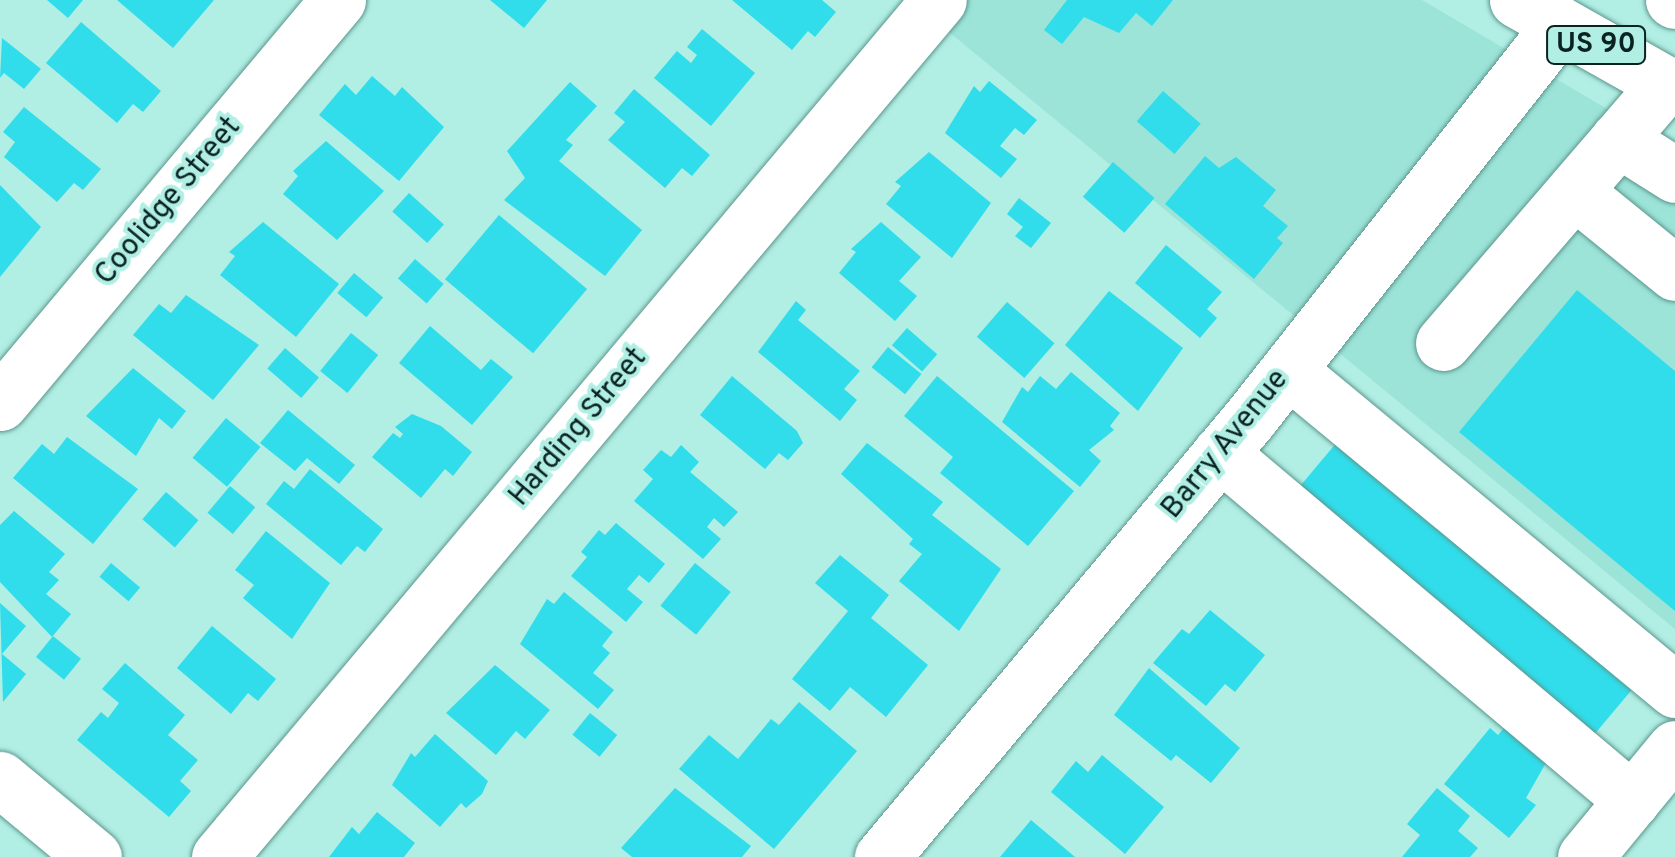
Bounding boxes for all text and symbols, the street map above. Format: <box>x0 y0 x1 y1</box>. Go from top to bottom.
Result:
road number: US 90 <box>1546 22 1646 68</box>
street label: Coolidge Street <box>88 111 250 293</box>
street label: Harding Street <box>502 342 656 514</box>
street label: Barry Avenue <box>1154 363 1298 527</box>

